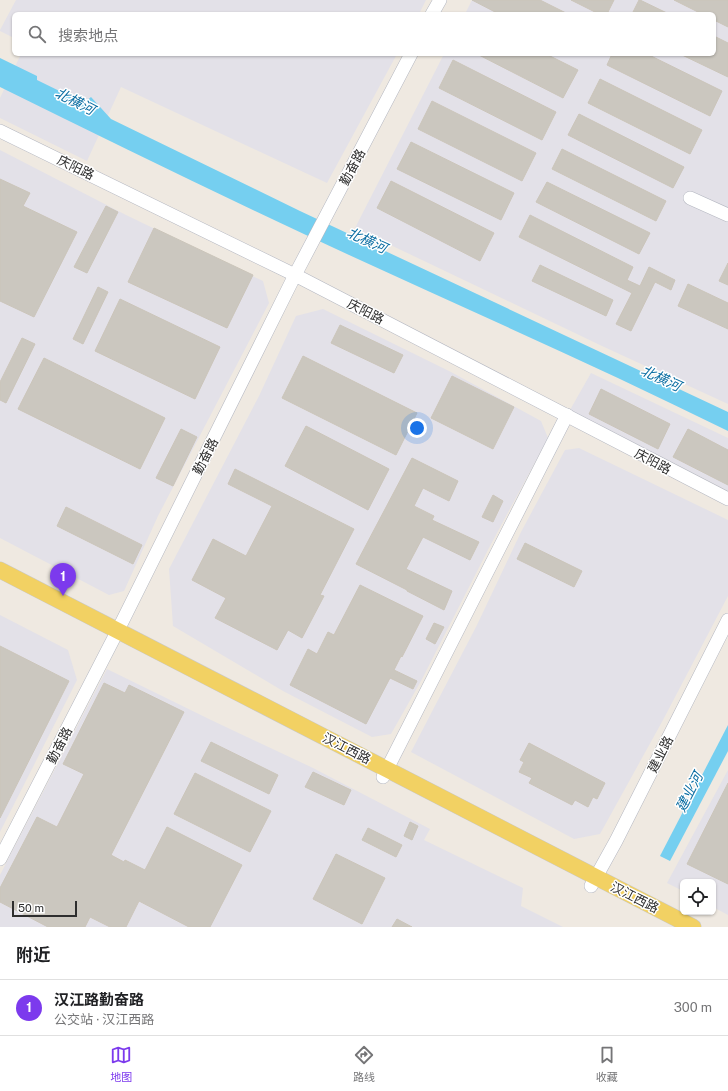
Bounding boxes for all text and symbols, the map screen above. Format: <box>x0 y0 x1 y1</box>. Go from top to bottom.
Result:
search box <box>12 12 716 56</box>
icon: search <box>26 23 48 45</box>
text: 搜索地点 <box>58 27 118 44</box>
water label: 北横河 <box>53 84 100 119</box>
street label: 勤奋路 <box>337 146 368 188</box>
street label: 庆阳路 <box>55 152 97 183</box>
water label: 北横河 <box>345 224 392 257</box>
street label: 庆阳路 <box>345 296 387 327</box>
water label: 北横河 <box>639 362 686 395</box>
your location <box>407 418 427 438</box>
street label: 勤奋路 <box>190 435 221 477</box>
street label: 庆阳路 <box>632 446 674 477</box>
pin: 1 <box>50 563 76 596</box>
street label: 勤奋路 <box>44 724 75 766</box>
street label: 汉江西路 <box>320 730 373 767</box>
street label: 建业路 <box>645 733 676 775</box>
water label: 建业河 <box>672 767 707 814</box>
street label: 汉江西路 <box>608 879 661 916</box>
map controls <box>680 879 716 915</box>
button: locate <box>680 879 716 915</box>
scale bar <box>12 899 77 918</box>
text: 50 m <box>18 902 44 914</box>
text: 附近 <box>16 945 50 965</box>
text: 汉江路勤奋路 <box>54 991 144 1008</box>
text: 1 <box>26 1000 32 1015</box>
text: 300 m <box>674 1000 712 1015</box>
text: 公交站 · 汉江西路 <box>54 1012 154 1027</box>
tab: 地图 <box>110 1044 132 1084</box>
tab: 路线 <box>353 1044 375 1084</box>
tab: 收藏 <box>596 1044 618 1084</box>

